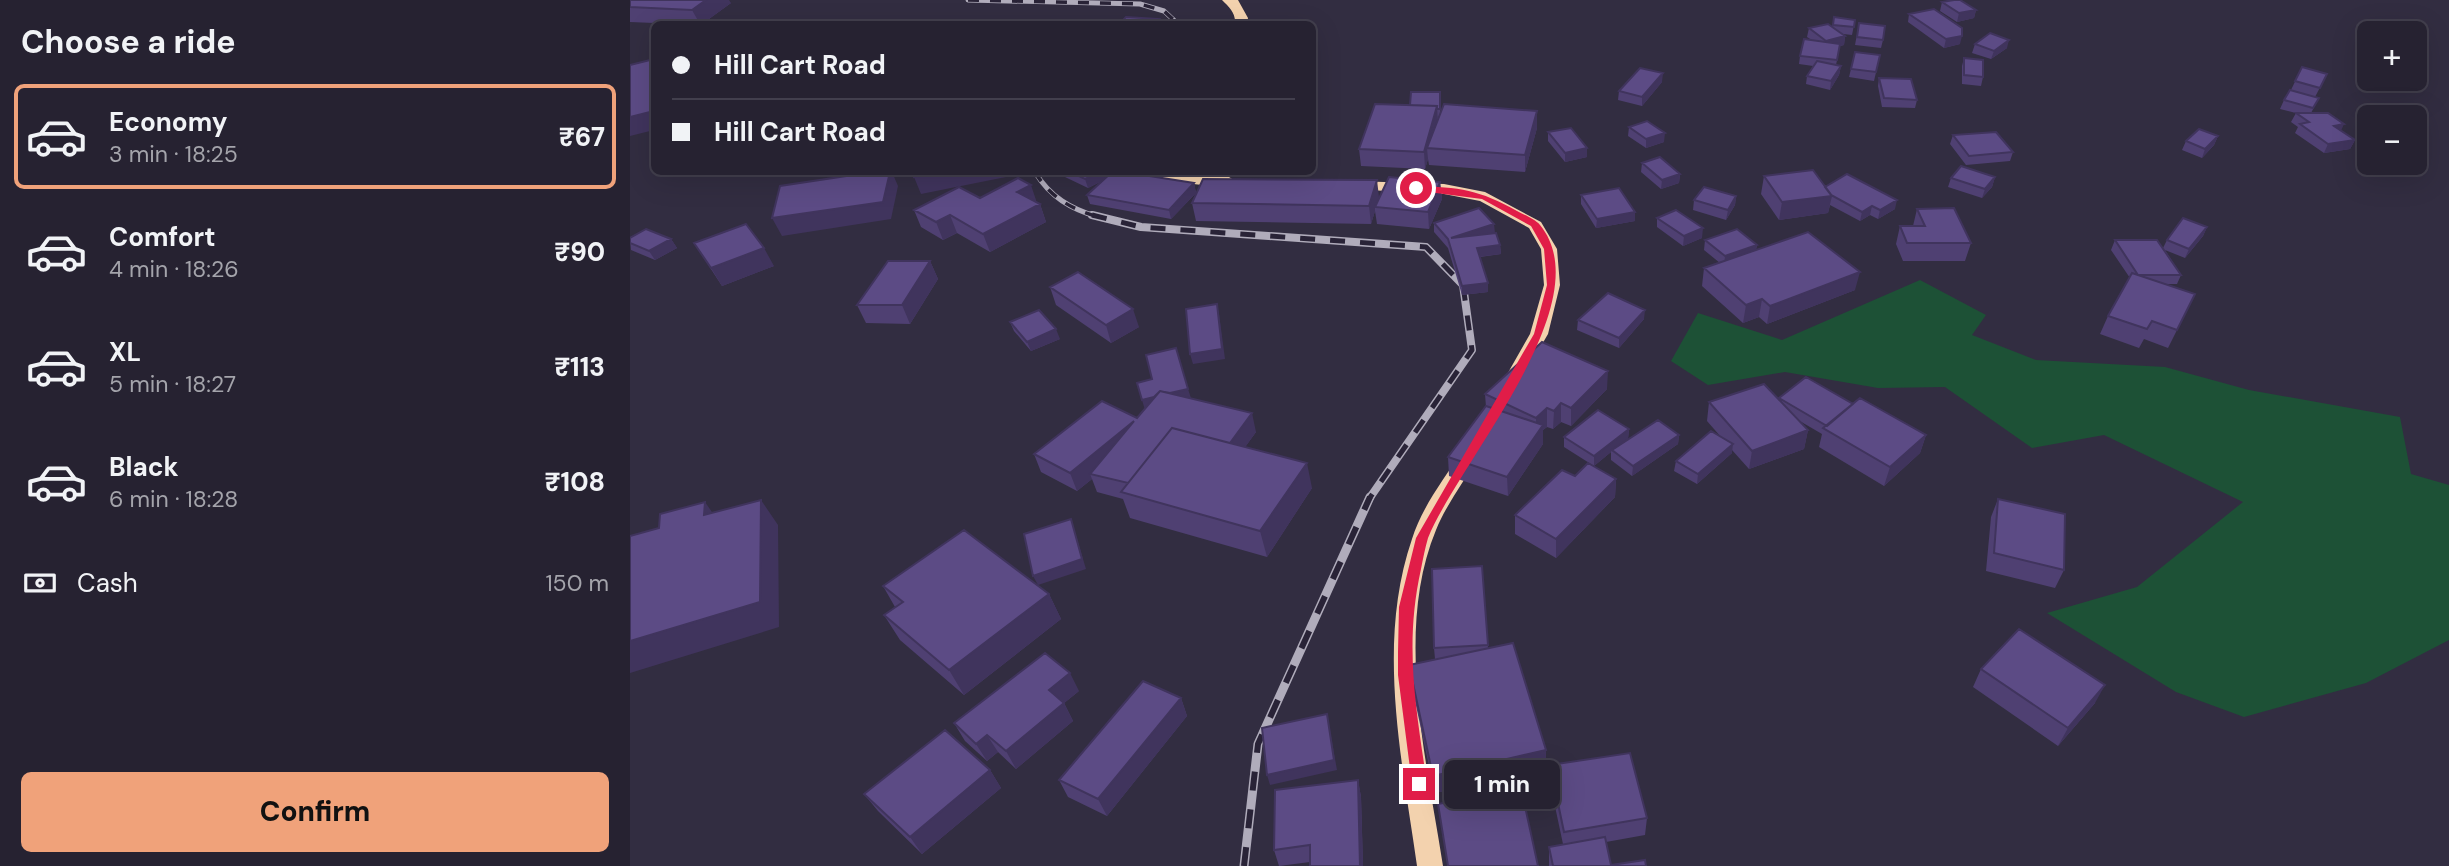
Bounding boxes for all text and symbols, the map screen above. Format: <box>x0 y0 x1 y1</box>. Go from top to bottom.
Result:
text: Choose a ride <box>21 21 236 63</box>
map controls <box>2357 21 2427 175</box>
button: + <box>2357 21 2427 91</box>
text: Hill Cart Road <box>714 48 886 82</box>
icon: car <box>25 105 88 168</box>
text: Economy <box>109 105 227 139</box>
button: − <box>2357 105 2427 175</box>
text: Hill Cart Road <box>714 115 886 149</box>
text: ₹67 <box>559 120 605 154</box>
text: 3 min · 18:25 <box>109 139 238 169</box>
route start <box>1400 172 1432 204</box>
icon: car <box>25 220 88 283</box>
text: Comfort <box>109 220 215 254</box>
text: ₹90 <box>554 235 605 269</box>
text: 4 min · 18:26 <box>109 254 239 284</box>
icon: car <box>25 335 88 398</box>
text: XL <box>109 335 141 369</box>
text: ₹113 <box>554 350 605 384</box>
text: 5 min · 18:27 <box>109 369 236 399</box>
icon: car <box>25 450 88 513</box>
text: Black <box>109 450 179 484</box>
text: ₹108 <box>545 465 605 499</box>
text: 6 min · 18:28 <box>109 484 238 514</box>
icon: cash <box>21 564 59 602</box>
text: Cash <box>77 566 138 600</box>
text: 150 m <box>545 568 609 598</box>
callout: 1 min <box>1444 760 1559 808</box>
route end <box>1403 768 1435 800</box>
text: 1 min <box>1474 769 1530 799</box>
button: Confirm <box>21 772 609 852</box>

